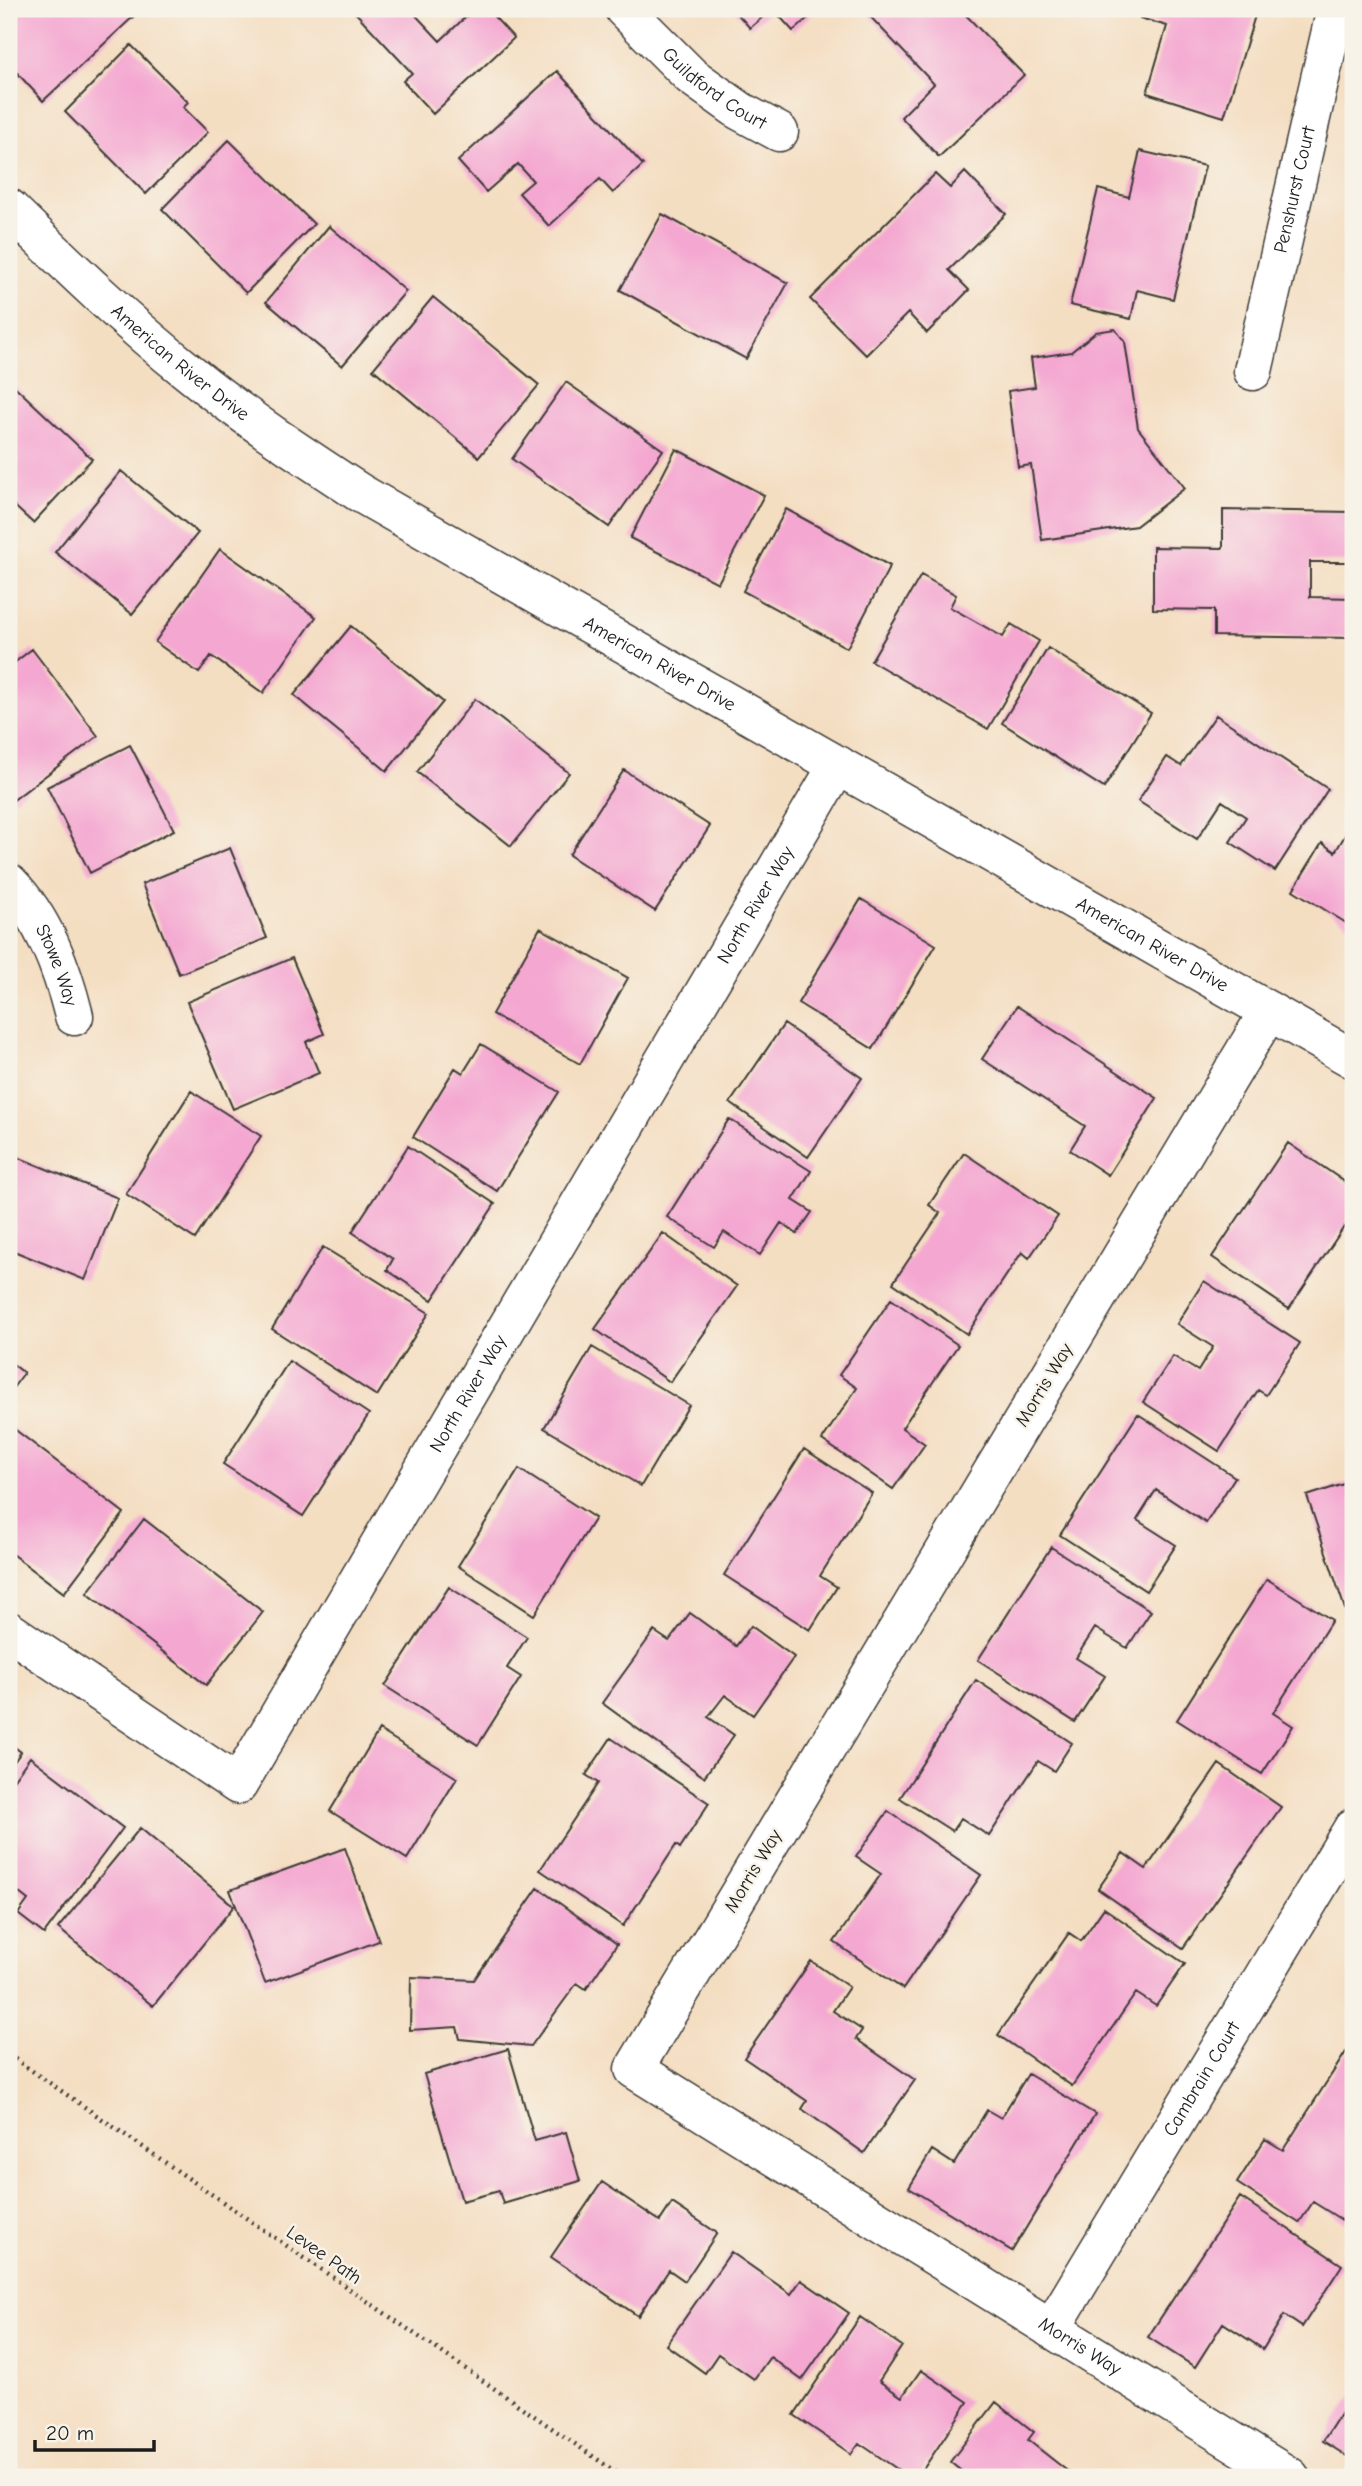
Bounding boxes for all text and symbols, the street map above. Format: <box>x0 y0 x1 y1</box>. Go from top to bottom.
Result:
street label: Guildford Court <box>658 43 771 134</box>
street label: Penshurst Court <box>1269 124 1320 255</box>
street label: American River Drive <box>107 300 254 425</box>
street label: American River Drive <box>580 612 740 716</box>
street label: North River Way <box>713 842 799 968</box>
street label: American River Drive <box>1072 892 1232 997</box>
street label: Stowe Way <box>31 921 82 1009</box>
street label: North River Way <box>425 1331 511 1456</box>
street label: Morris Way <box>1011 1339 1078 1431</box>
street label: Morris Way <box>720 1825 787 1917</box>
street label: Cambrain Court <box>1159 2017 1245 2140</box>
street label: Levee Path <box>282 2221 366 2289</box>
street label: Morris Way <box>1034 2312 1126 2381</box>
scale bar <box>35 2409 154 2453</box>
text: 20 m <box>46 2421 94 2445</box>

